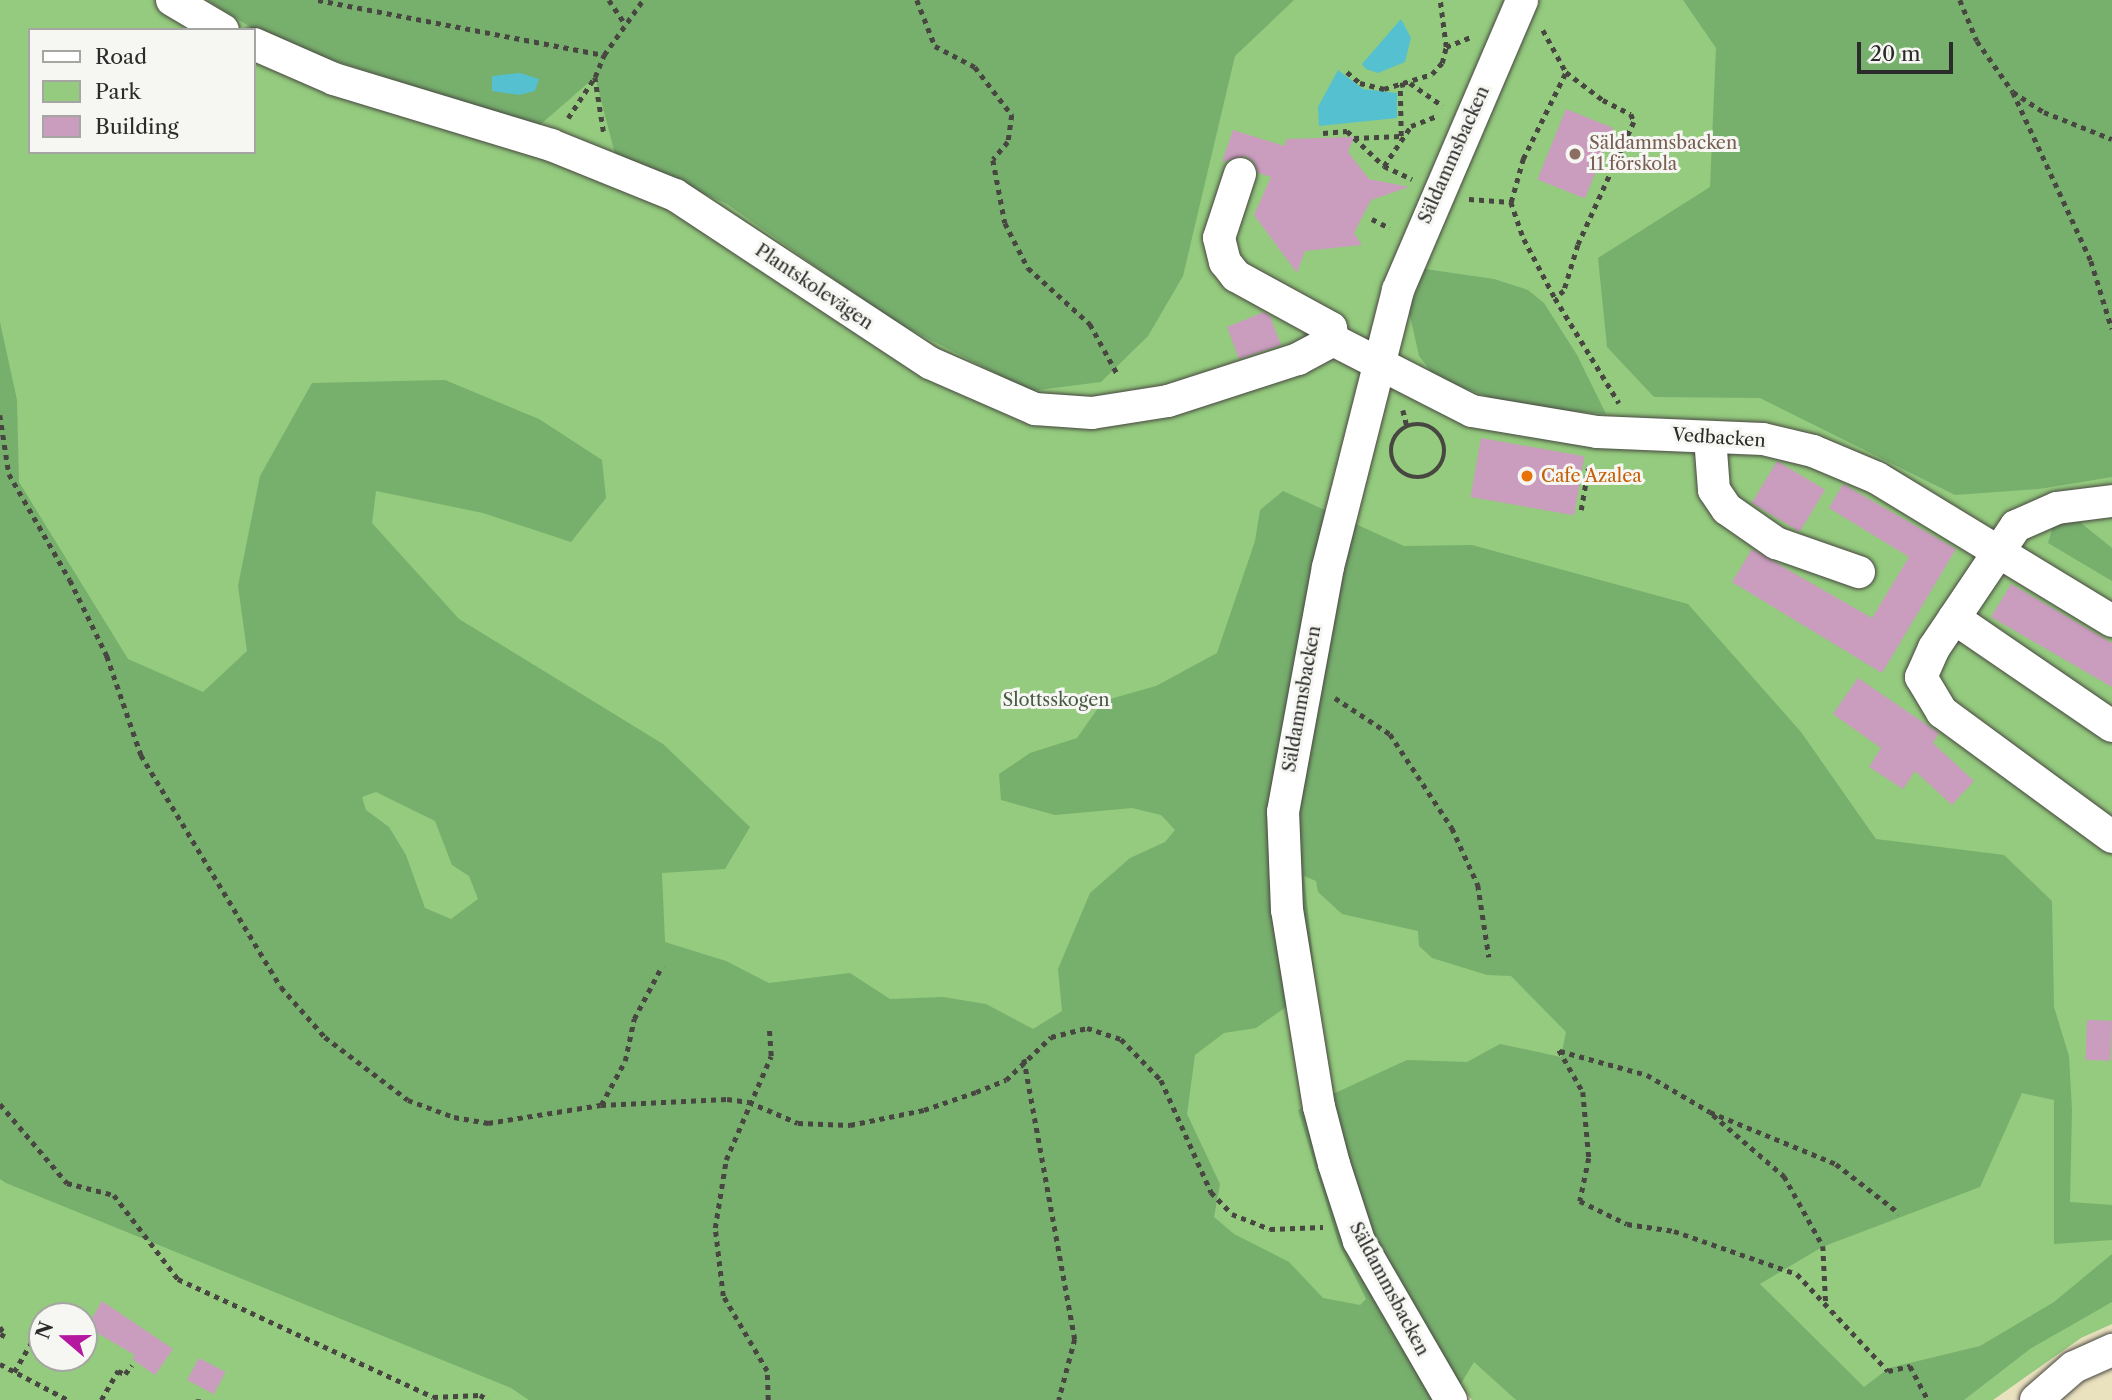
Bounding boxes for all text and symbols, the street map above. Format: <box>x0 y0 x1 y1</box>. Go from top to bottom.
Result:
legend <box>28 28 256 154</box>
scale bar <box>1860 28 1956 72</box>
text: 20 m <box>1870 41 1921 66</box>
text: Road <box>95 44 147 69</box>
text: Park <box>95 79 141 104</box>
street label: Säldammsbacken <box>1414 83 1494 227</box>
text: Building <box>95 114 179 139</box>
place label: Säldammsbacken 11 förskola <box>1589 133 1737 176</box>
marker: Säldammsbacken 11 förskola <box>1567 146 1583 162</box>
street label: Plantskolevägen <box>751 240 877 334</box>
street label: Vedbacken <box>1672 424 1766 452</box>
place label: Cafe Azalea <box>1541 465 1642 487</box>
marker: Cafe Azalea <box>1519 468 1535 484</box>
street label: Säldammsbacken <box>1278 624 1326 774</box>
park label: Slottsskogen <box>1002 689 1110 711</box>
street label: Säldammsbacken <box>1345 1219 1433 1359</box>
north arrow <box>28 1302 98 1372</box>
text: N <box>31 1319 58 1342</box>

